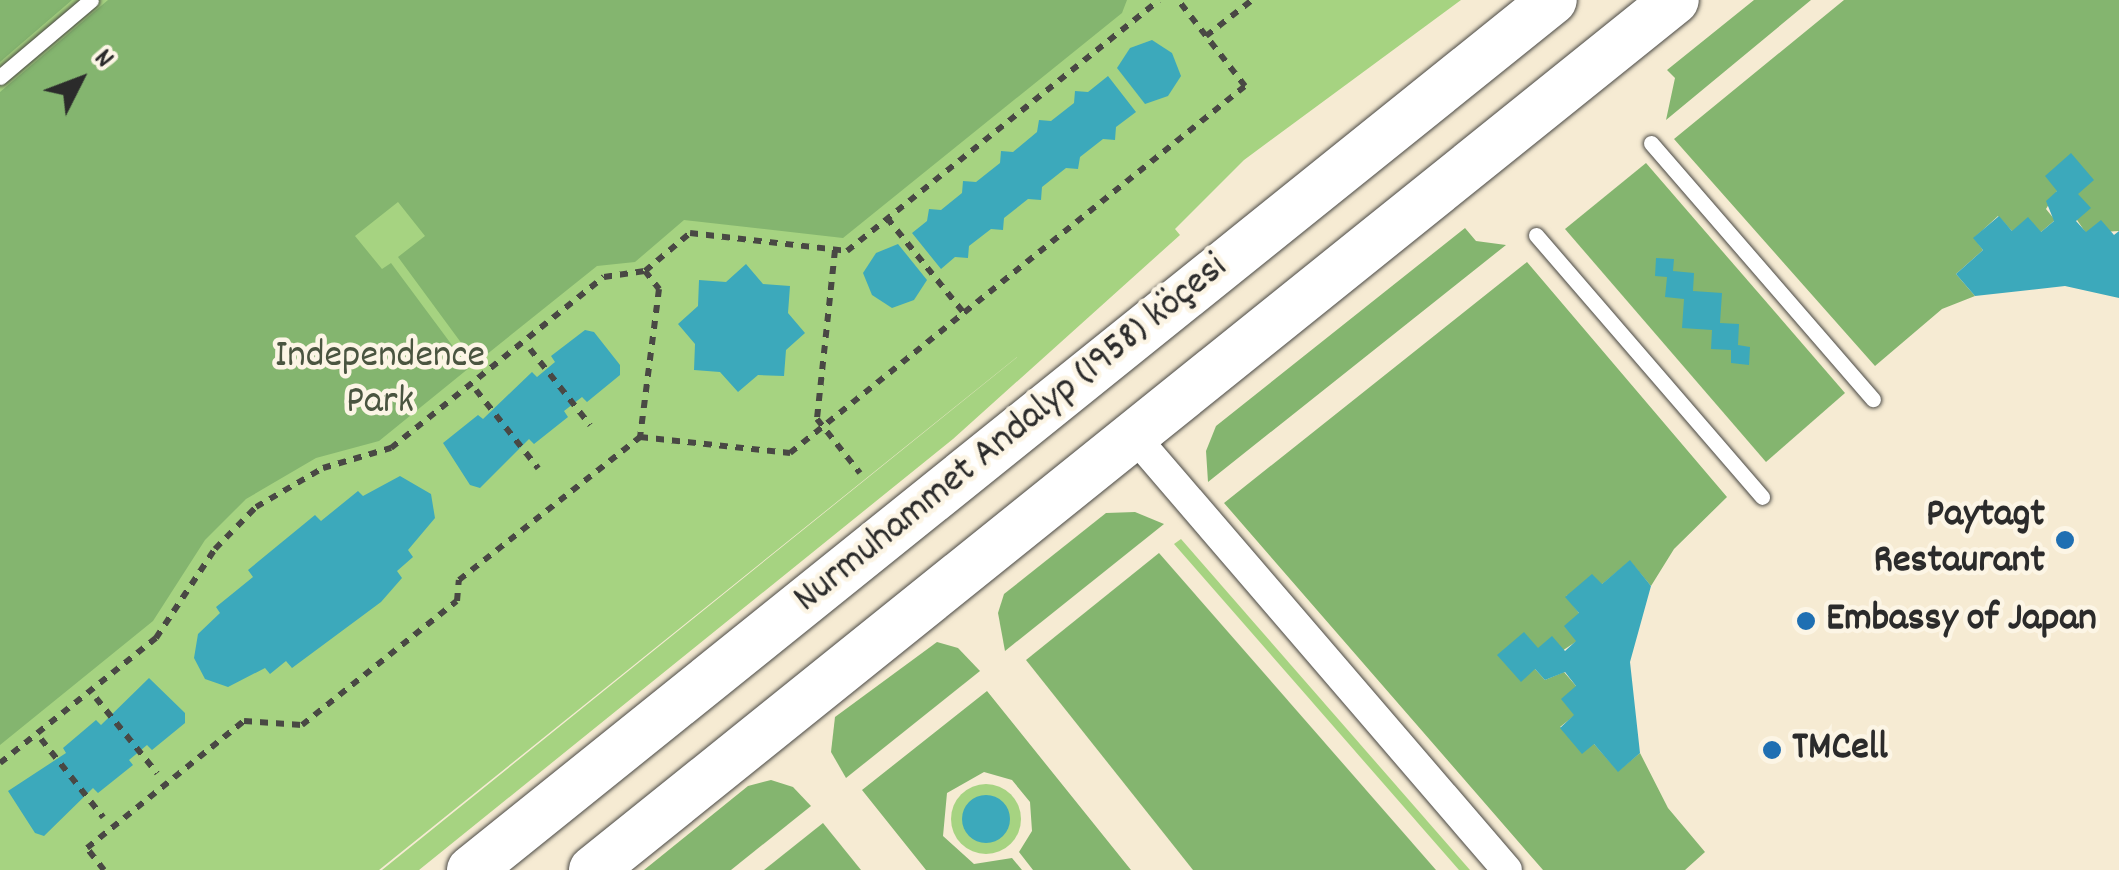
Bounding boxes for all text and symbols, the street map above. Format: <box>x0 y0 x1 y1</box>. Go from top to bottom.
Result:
north arrow <box>30 30 130 130</box>
text: N <box>83 41 122 78</box>
street label: Nurmuhammet Andalyp (1958) köçesi <box>785 245 1239 625</box>
park label: Independence Park <box>275 334 485 428</box>
place label: Paytagt Restaurant <box>1873 493 2045 587</box>
marker: Paytagt Restaurant <box>2054 529 2076 551</box>
place label: Embassy of Japan <box>1826 597 2097 645</box>
marker: Embassy of Japan <box>1795 610 1817 632</box>
place label: TMCell <box>1792 726 1888 774</box>
marker: TMCell <box>1761 739 1783 761</box>

